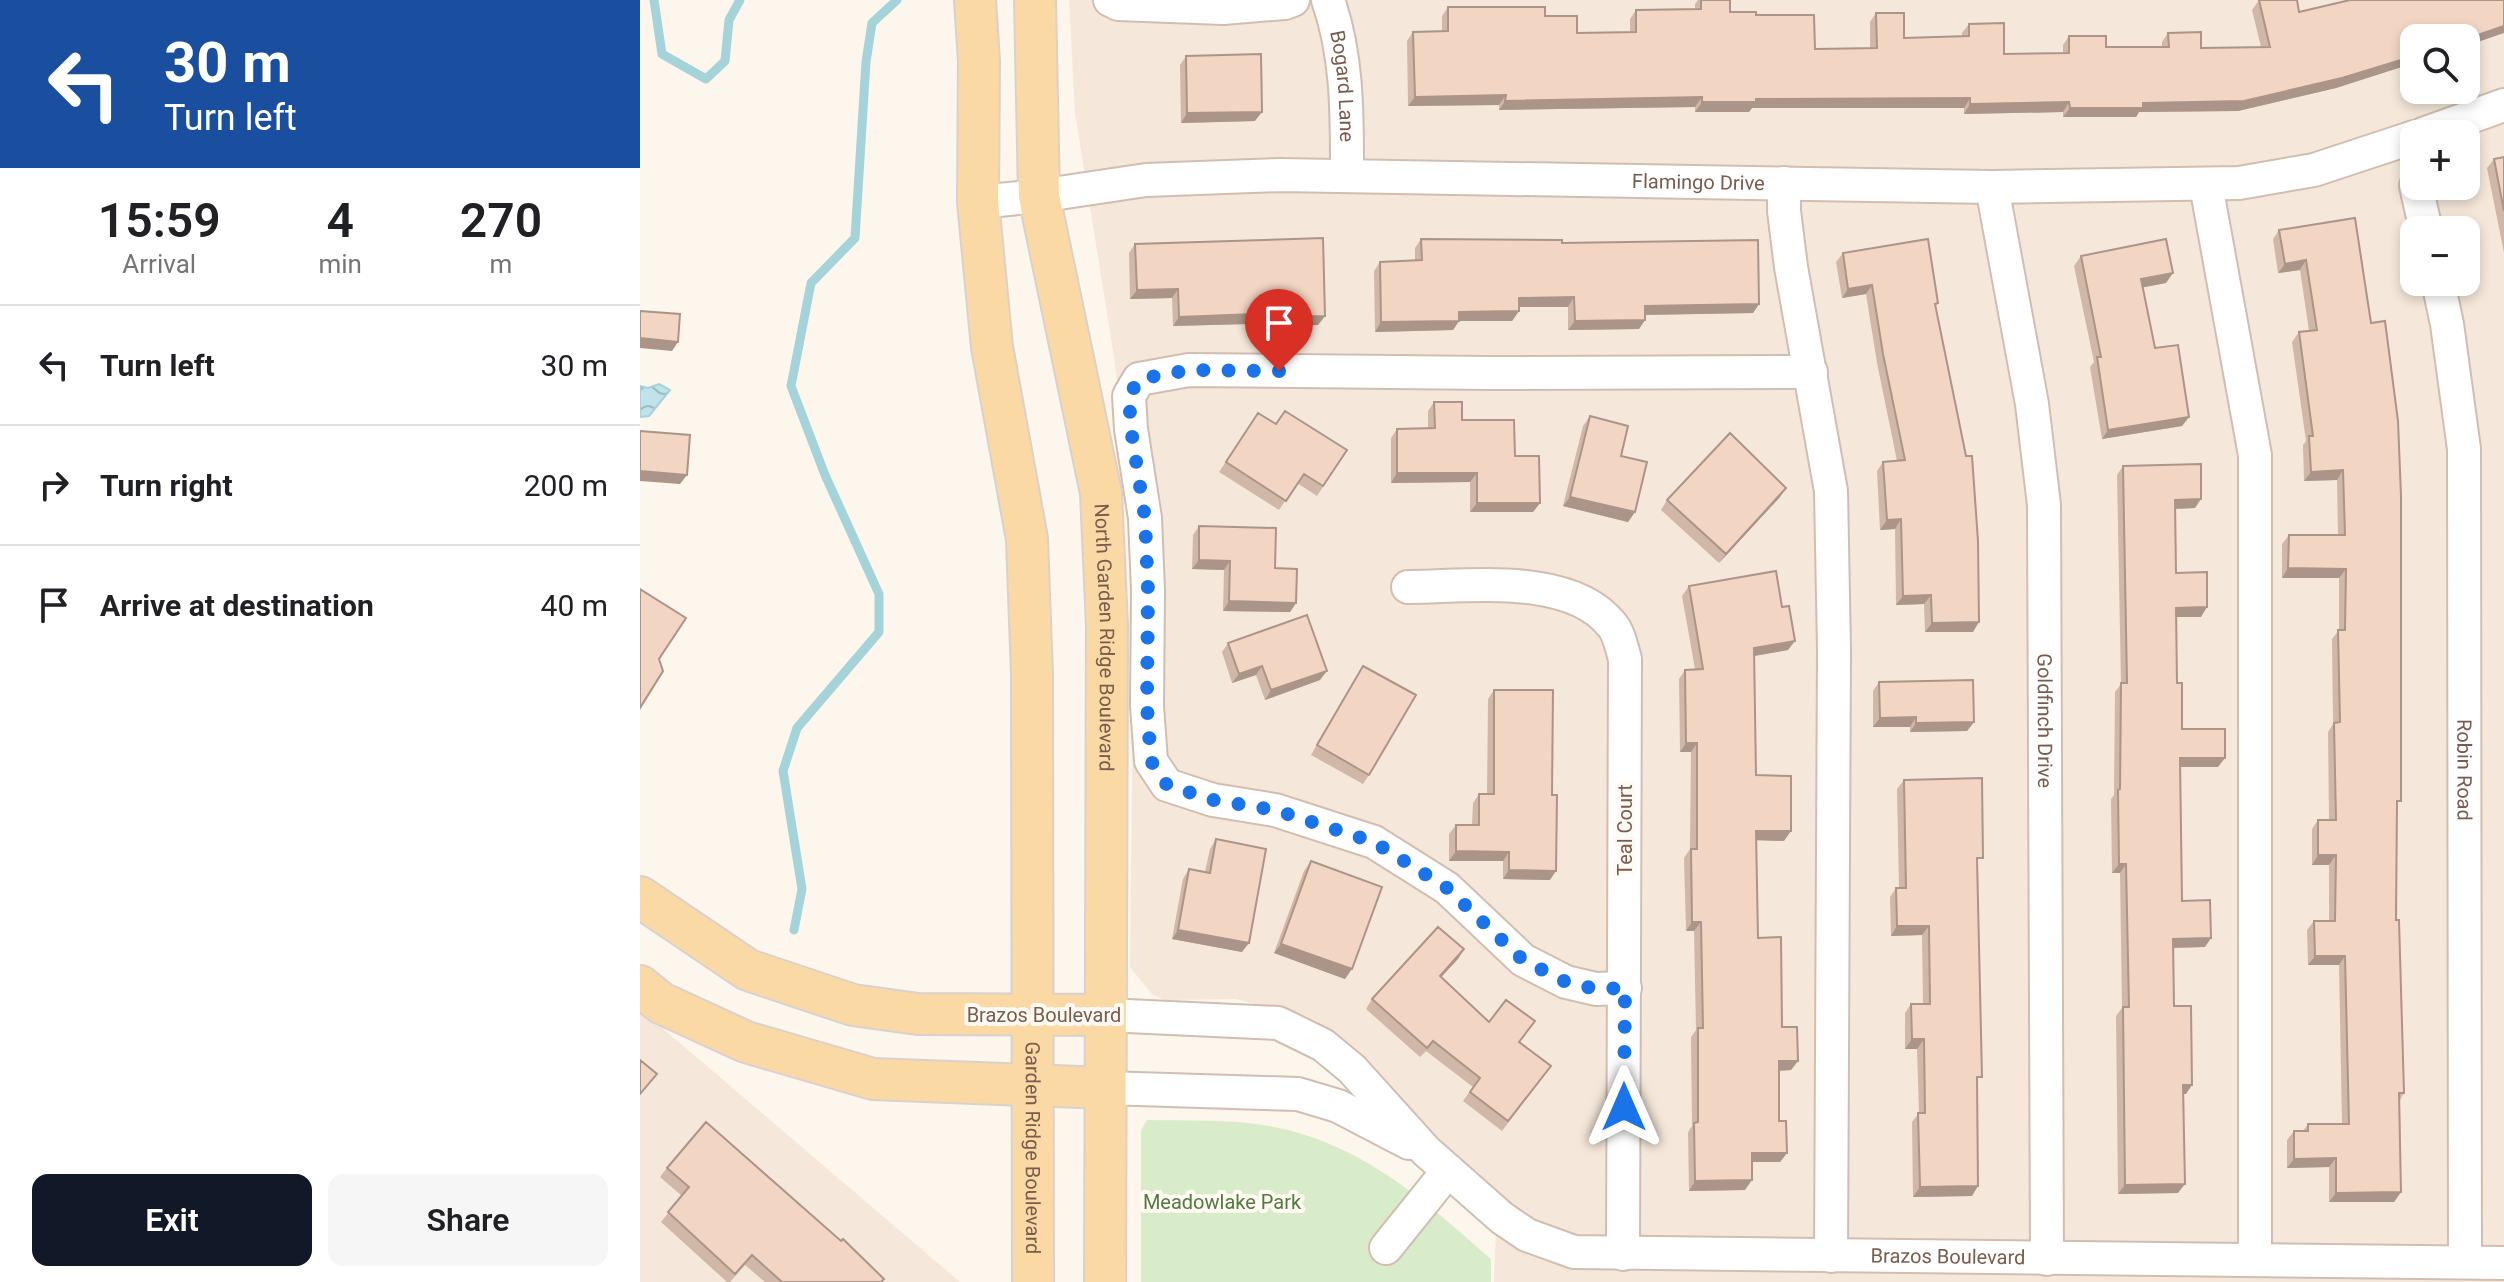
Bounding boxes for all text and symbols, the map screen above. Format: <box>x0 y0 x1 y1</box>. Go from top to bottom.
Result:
map controls <box>2400 24 2480 296</box>
button: search <box>2400 24 2480 104</box>
street label: Bogard Lane <box>1325 28 1359 142</box>
text: 30 m <box>164 30 291 96</box>
icon: left <box>32 32 136 136</box>
text: Turn left <box>164 97 297 139</box>
button: + <box>2400 120 2480 200</box>
street label: Flamingo Drive <box>1632 169 1765 195</box>
text: 15:59 <box>98 192 221 249</box>
text: 4 <box>327 192 354 249</box>
text: 270 <box>460 192 542 249</box>
button: − <box>2400 216 2480 296</box>
text: Arrival <box>122 249 196 279</box>
text: min <box>318 249 362 279</box>
text: m <box>490 249 512 279</box>
pin <box>1245 289 1313 371</box>
icon: arrive <box>1257 301 1301 345</box>
icon: left <box>32 343 76 387</box>
text: Turn left <box>100 348 215 383</box>
text: 30 m <box>541 348 608 383</box>
icon: right <box>32 463 76 507</box>
text: Turn right <box>100 468 233 503</box>
text: 200 m <box>524 468 608 503</box>
street label: North Garden Ridge Boulevard <box>1089 503 1119 772</box>
icon: arrive <box>32 583 76 627</box>
text: Arrive at destination <box>100 588 374 623</box>
text: 40 m <box>541 588 608 623</box>
street label: Goldfinch Drive <box>2033 653 2057 788</box>
street label: Robin Road <box>2452 719 2476 821</box>
street label: Teal Court <box>1613 784 1637 876</box>
street label: Brazos Boulevard <box>967 1003 1121 1027</box>
street label: Garden Ridge Boulevard <box>1021 1041 1045 1254</box>
position arrow <box>1582 1065 1666 1149</box>
button: Exit <box>32 1174 312 1266</box>
button: Share <box>328 1174 608 1266</box>
park label: Meadowlake Park <box>1143 1190 1302 1214</box>
street label: Brazos Boulevard <box>1871 1244 2026 1269</box>

